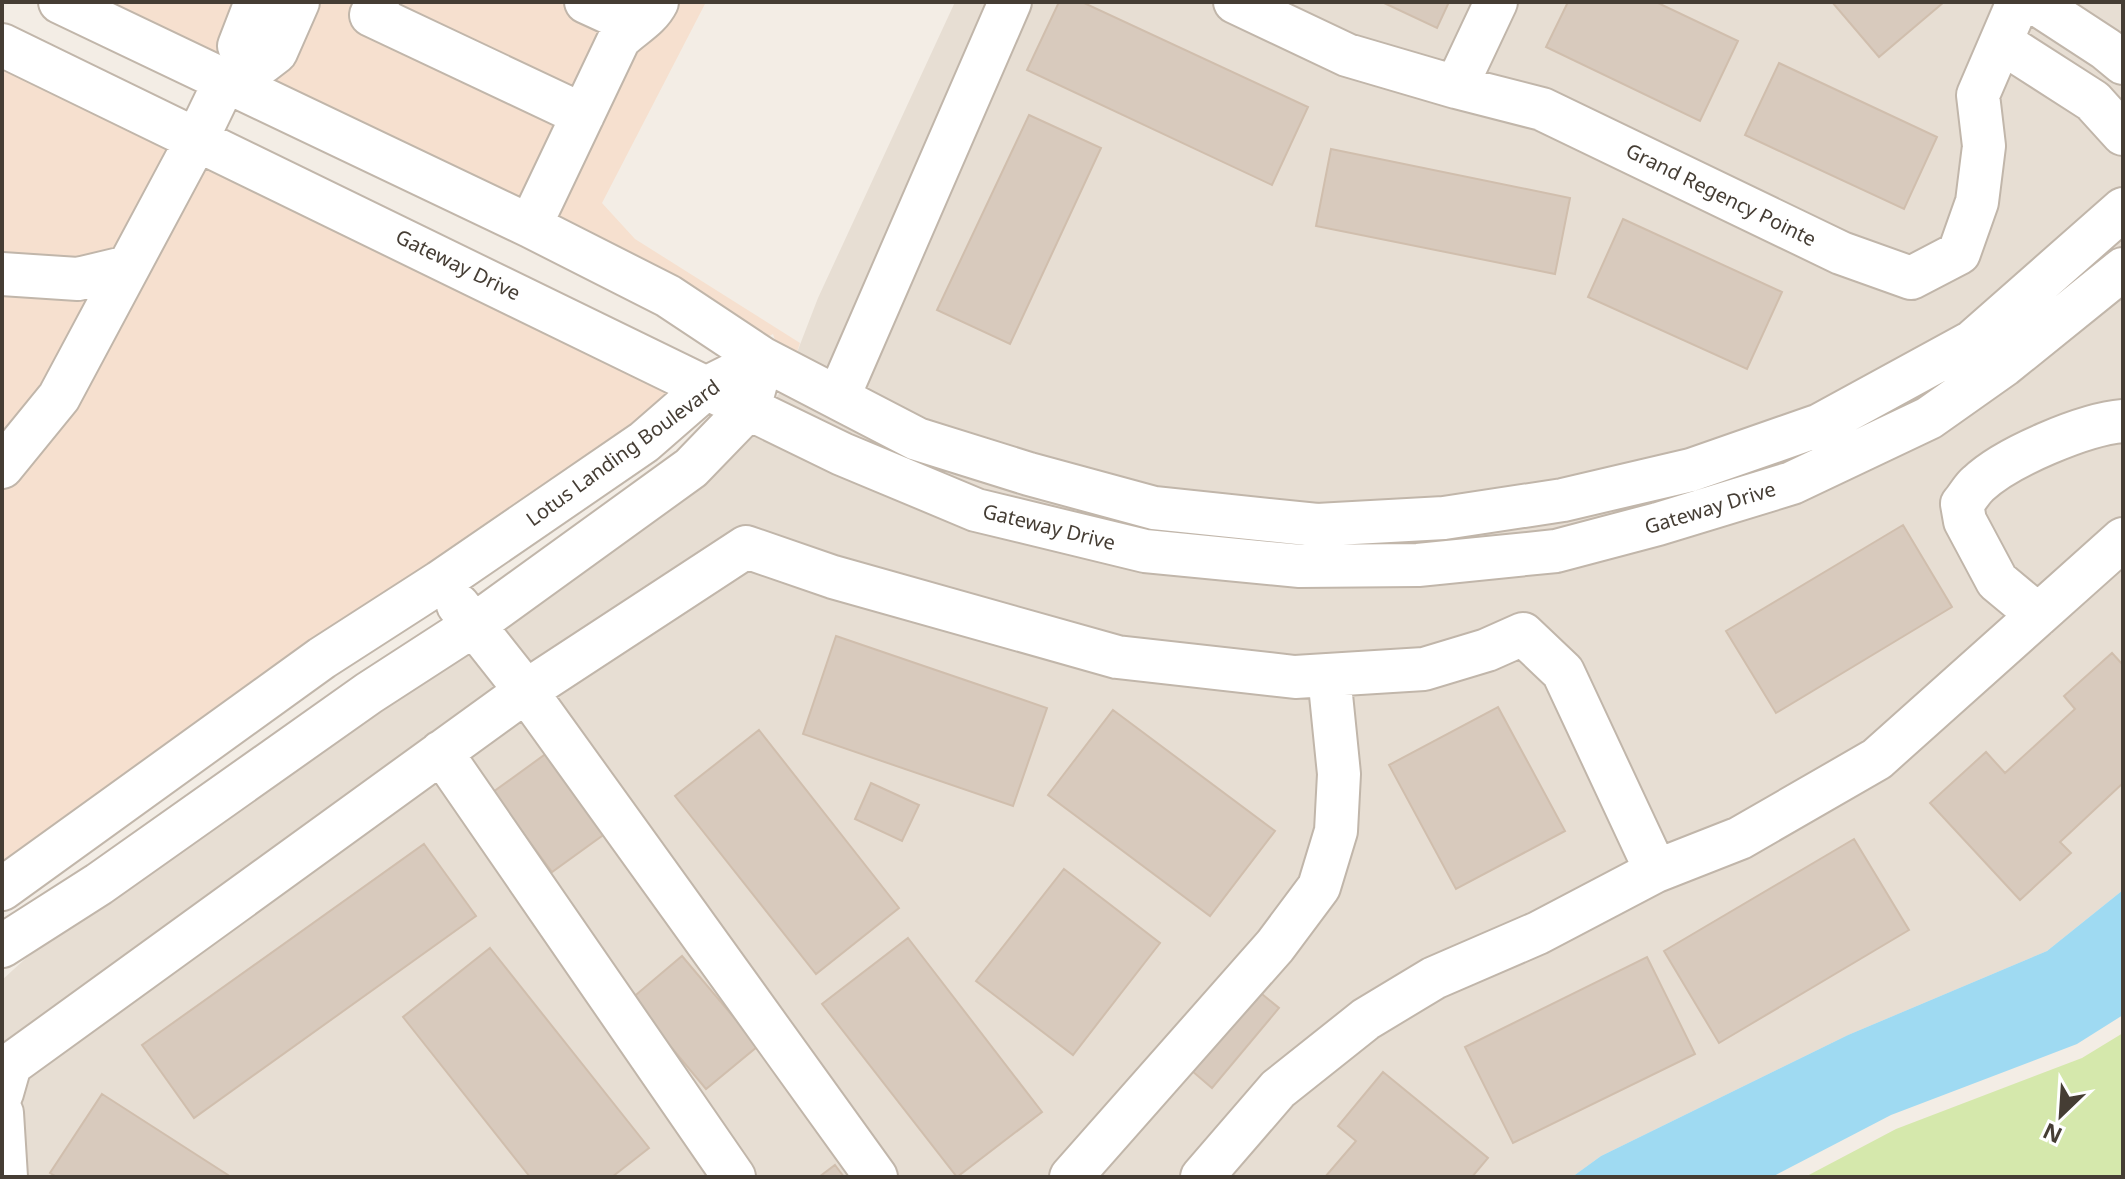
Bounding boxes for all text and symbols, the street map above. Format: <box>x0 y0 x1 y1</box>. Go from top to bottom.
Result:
street label: Grand Regency Pointe <box>1622 137 1821 252</box>
street label: Gateway Drive <box>391 223 525 306</box>
street label: Lotus Landing Boulevard <box>520 373 725 532</box>
street label: Gateway Drive <box>1641 475 1779 540</box>
street label: Gateway Drive <box>980 497 1118 556</box>
north arrow <box>2021 1075 2101 1155</box>
text: N <box>2038 1117 2067 1151</box>

